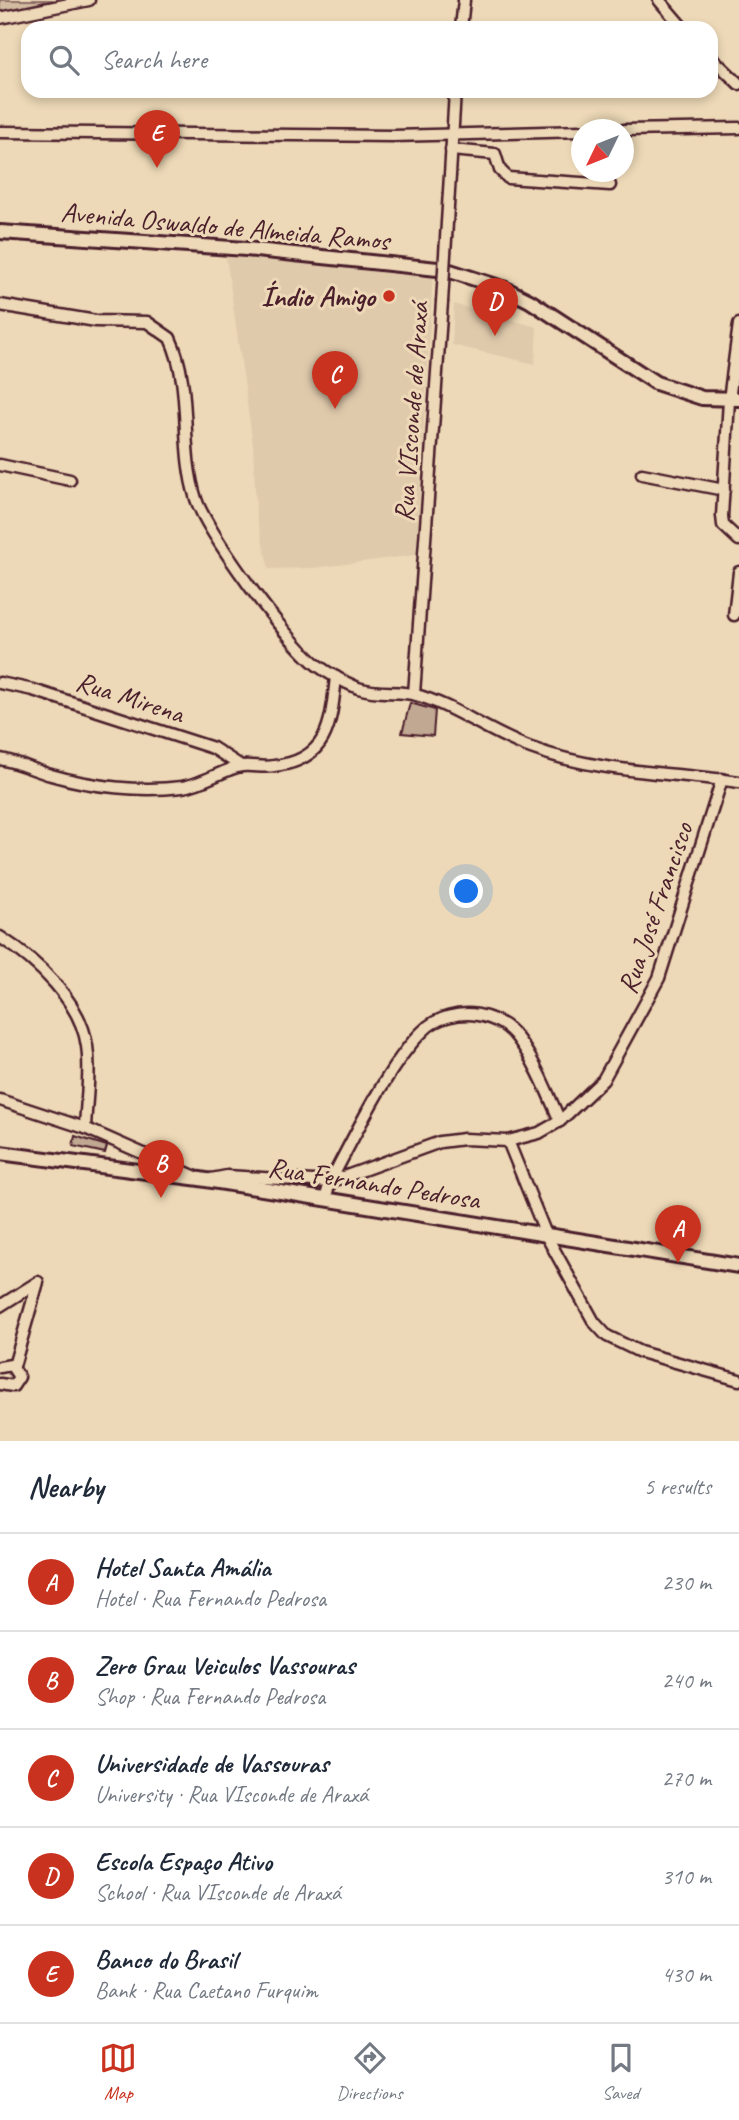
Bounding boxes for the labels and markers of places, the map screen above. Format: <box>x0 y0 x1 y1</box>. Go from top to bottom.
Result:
pin: E <box>134 110 180 168</box>
pin: D <box>472 278 518 336</box>
place label: Índio Amigo <box>261 279 377 314</box>
marker: Índio Amigo <box>381 288 397 304</box>
pin: C <box>312 351 358 409</box>
pin: B <box>138 1140 184 1198</box>
pin: A <box>655 1205 701 1263</box>

